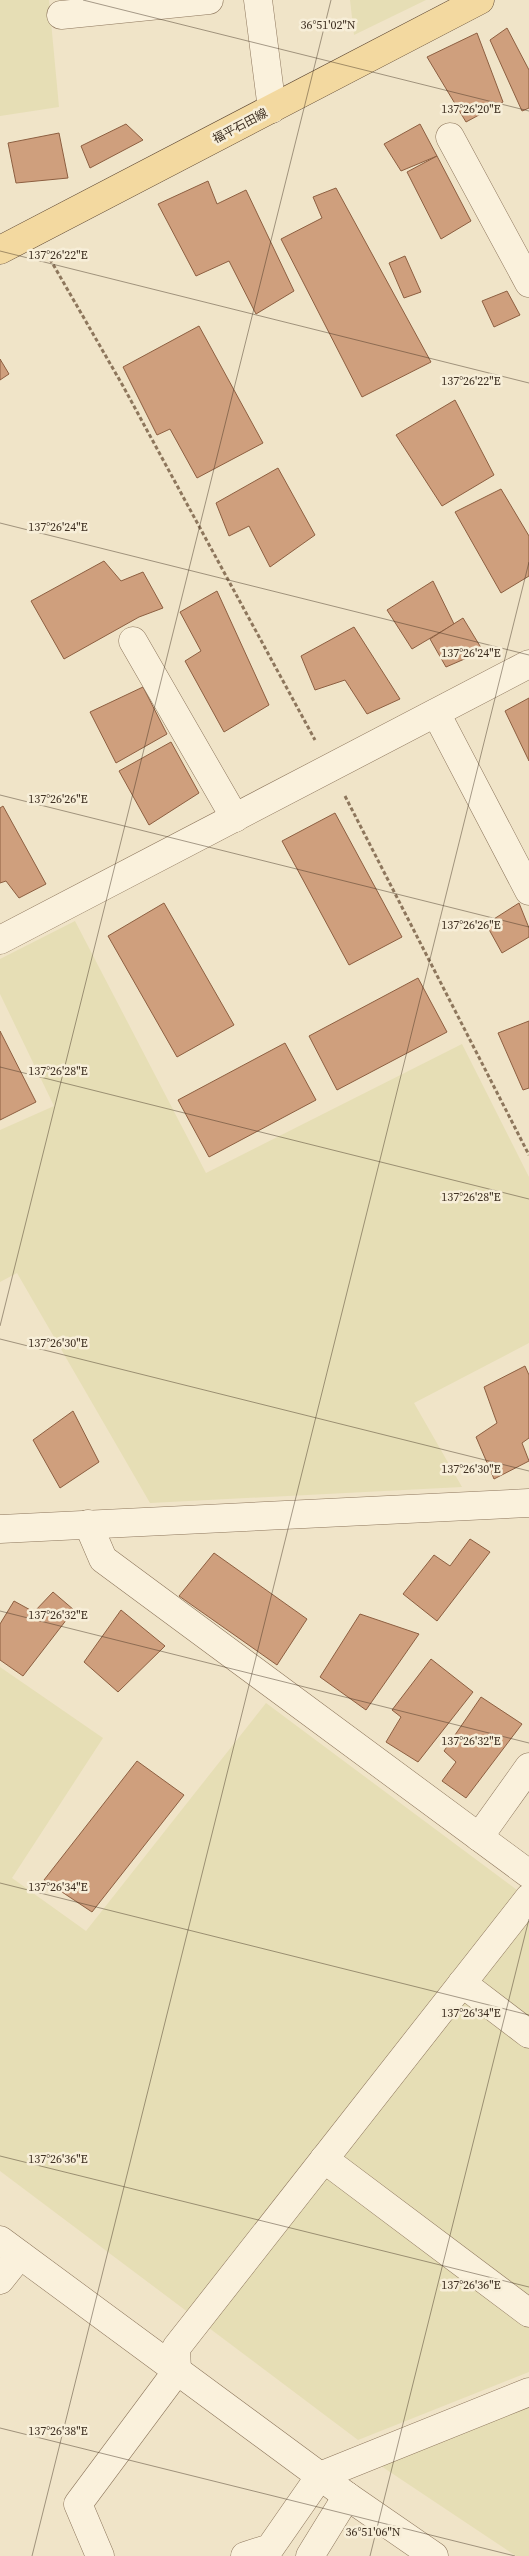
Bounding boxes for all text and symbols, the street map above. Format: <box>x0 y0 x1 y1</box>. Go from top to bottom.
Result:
text: 36°51'02"N <box>300 17 356 33</box>
text: 137°26'20"E <box>441 101 501 117</box>
street label: 福平石田線 <box>210 105 270 147</box>
text: 137°26'22"E <box>28 247 88 263</box>
text: 137°26'22"E <box>441 373 501 389</box>
text: 137°26'24"E <box>28 519 88 535</box>
text: 137°26'24"E <box>441 645 501 661</box>
text: 137°26'26"E <box>28 791 88 807</box>
text: 137°26'26"E <box>441 917 501 933</box>
text: 137°26'28"E <box>28 1063 88 1079</box>
text: 137°26'28"E <box>441 1189 501 1205</box>
text: 137°26'30"E <box>28 1335 88 1351</box>
text: 137°26'30"E <box>441 1461 501 1477</box>
text: 137°26'32"E <box>28 1607 88 1623</box>
text: 137°26'32"E <box>441 1733 501 1749</box>
text: 137°26'34"E <box>28 1879 88 1895</box>
text: 137°26'34"E <box>441 2005 501 2021</box>
text: 137°26'36"E <box>28 2151 88 2167</box>
text: 137°26'36"E <box>441 2277 501 2293</box>
text: 137°26'38"E <box>28 2423 88 2439</box>
text: 36°51'06"N <box>345 2524 401 2540</box>

